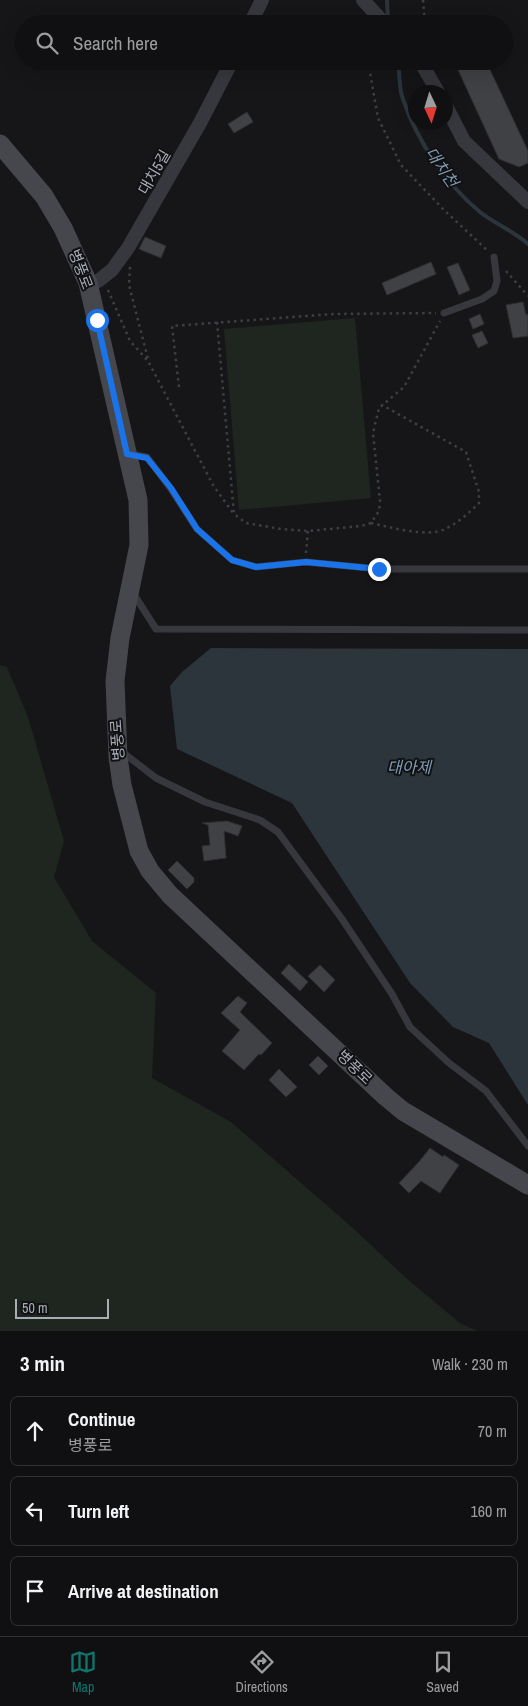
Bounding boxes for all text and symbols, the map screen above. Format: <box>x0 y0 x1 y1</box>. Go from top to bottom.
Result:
search box <box>15 15 513 70</box>
icon: search <box>33 29 61 57</box>
text: Search here <box>73 30 158 56</box>
north arrow <box>408 85 453 130</box>
water label: 대치천 <box>420 143 465 193</box>
street label: 대치5길 <box>133 146 175 198</box>
street label: 병풍로 <box>64 246 98 292</box>
route start <box>86 309 109 332</box>
route end <box>368 558 391 581</box>
street label: 병풍로 <box>105 719 129 761</box>
water label: 대아제 <box>387 756 433 778</box>
street label: 병풍로 <box>333 1045 377 1089</box>
scale bar <box>15 1296 109 1319</box>
text: 50 m <box>22 1299 48 1317</box>
text: 3 min <box>20 1349 65 1378</box>
text: Walk · 230 m <box>432 1353 508 1375</box>
text: Continue <box>68 1406 136 1432</box>
icon: ahead <box>21 1417 49 1445</box>
text: 70 m <box>478 1420 507 1442</box>
text: 병풍로 <box>68 1434 112 1456</box>
icon: left <box>21 1497 49 1525</box>
text: Turn left <box>68 1498 129 1524</box>
text: 160 m <box>471 1500 507 1522</box>
icon: arrive <box>21 1577 49 1605</box>
text: Arrive at destination <box>68 1578 219 1604</box>
tab: Map <box>69 1648 97 1696</box>
tab: Directions <box>236 1648 288 1696</box>
tab: Saved <box>426 1648 459 1696</box>

